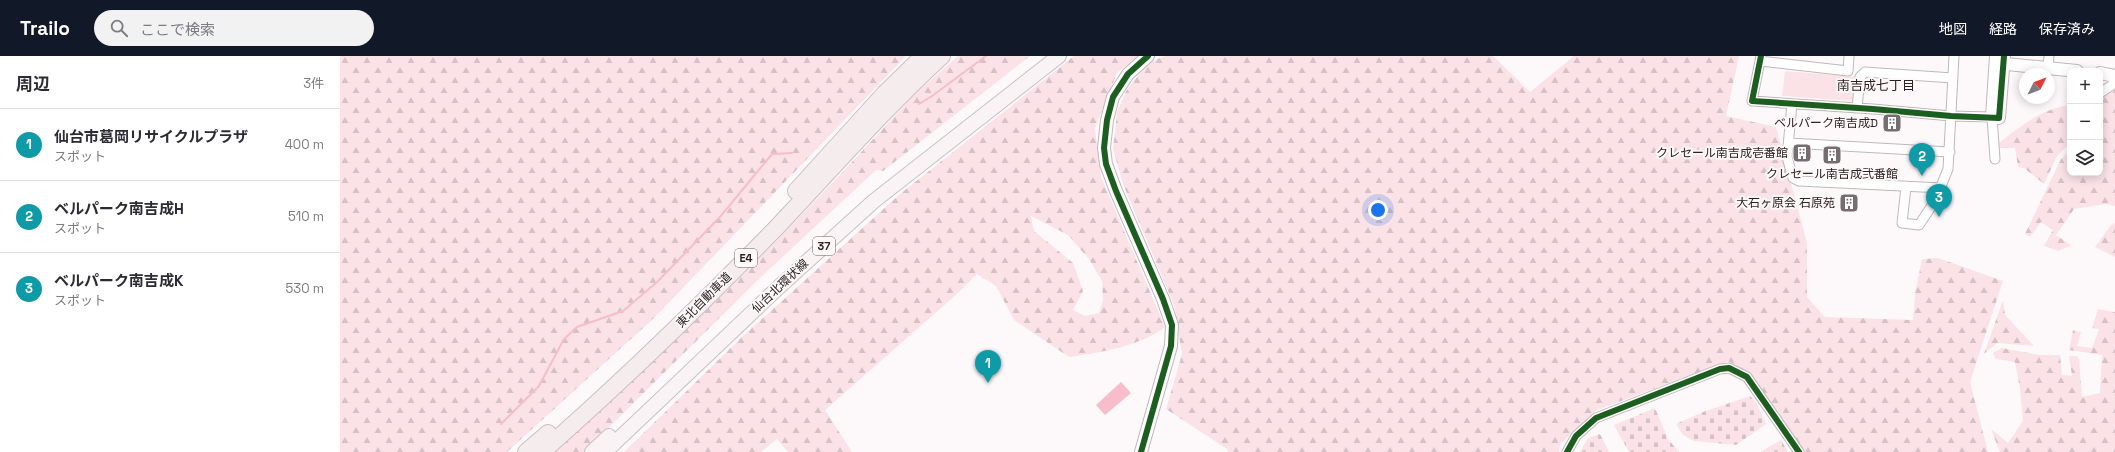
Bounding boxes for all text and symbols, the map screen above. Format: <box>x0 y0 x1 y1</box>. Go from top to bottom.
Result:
search box <box>94 10 374 46</box>
text: Trailo <box>20 16 70 41</box>
icon: search <box>108 17 130 39</box>
text: ここで検索 <box>140 20 215 39</box>
text: 地図 <box>1939 20 1967 38</box>
text: 経路 <box>1989 20 2017 38</box>
text: 保存済み <box>2039 20 2095 38</box>
north arrow <box>2019 68 2055 104</box>
map controls <box>2067 68 2103 176</box>
button: + <box>2067 68 2103 104</box>
text: 周辺 <box>16 73 50 95</box>
text: 3件 <box>303 75 324 92</box>
district label: 南吉成七丁目 <box>1837 77 1915 94</box>
button: − <box>2067 104 2103 140</box>
building icon: ベルパーク南吉成D <box>1881 112 1903 134</box>
place label: ベルパーク南吉成D <box>1774 115 1878 131</box>
text: 仙台市葛岡リサイクルプラザ <box>54 127 248 146</box>
text: 1 <box>26 136 32 153</box>
text: 400 m <box>285 136 324 153</box>
button: layers <box>2067 140 2103 176</box>
building icon: クレセール南吉成壱番館 <box>1791 142 1813 164</box>
pin: 2 <box>1909 143 1935 176</box>
building icon: クレセール南吉成弐番館 <box>1821 144 1843 166</box>
place label: クレセール南吉成壱番館 <box>1656 145 1788 161</box>
text: スポット <box>54 148 106 165</box>
place label: クレセール南吉成弐番館 <box>1766 166 1898 182</box>
pin: 3 <box>1926 184 1952 217</box>
building icon: 大石ヶ原会 石原苑 <box>1838 192 1860 214</box>
place label: 大石ヶ原会 石原苑 <box>1736 195 1835 211</box>
text: ベルパーク南吉成H <box>54 199 184 218</box>
your location <box>1368 200 1388 220</box>
text: 2 <box>25 208 33 225</box>
text: 510 m <box>288 208 324 225</box>
text: スポット <box>54 220 106 237</box>
road number: 37 <box>813 237 835 255</box>
road number: E4 <box>735 249 757 267</box>
street label: 仙台北環状線 <box>748 256 812 316</box>
street label: 東北自動車道 <box>673 269 735 331</box>
text: ベルパーク南吉成K <box>54 271 183 290</box>
text: 3 <box>25 280 33 297</box>
text: 530 m <box>286 280 324 297</box>
text: スポット <box>54 292 106 309</box>
pin: 1 <box>975 350 1001 383</box>

